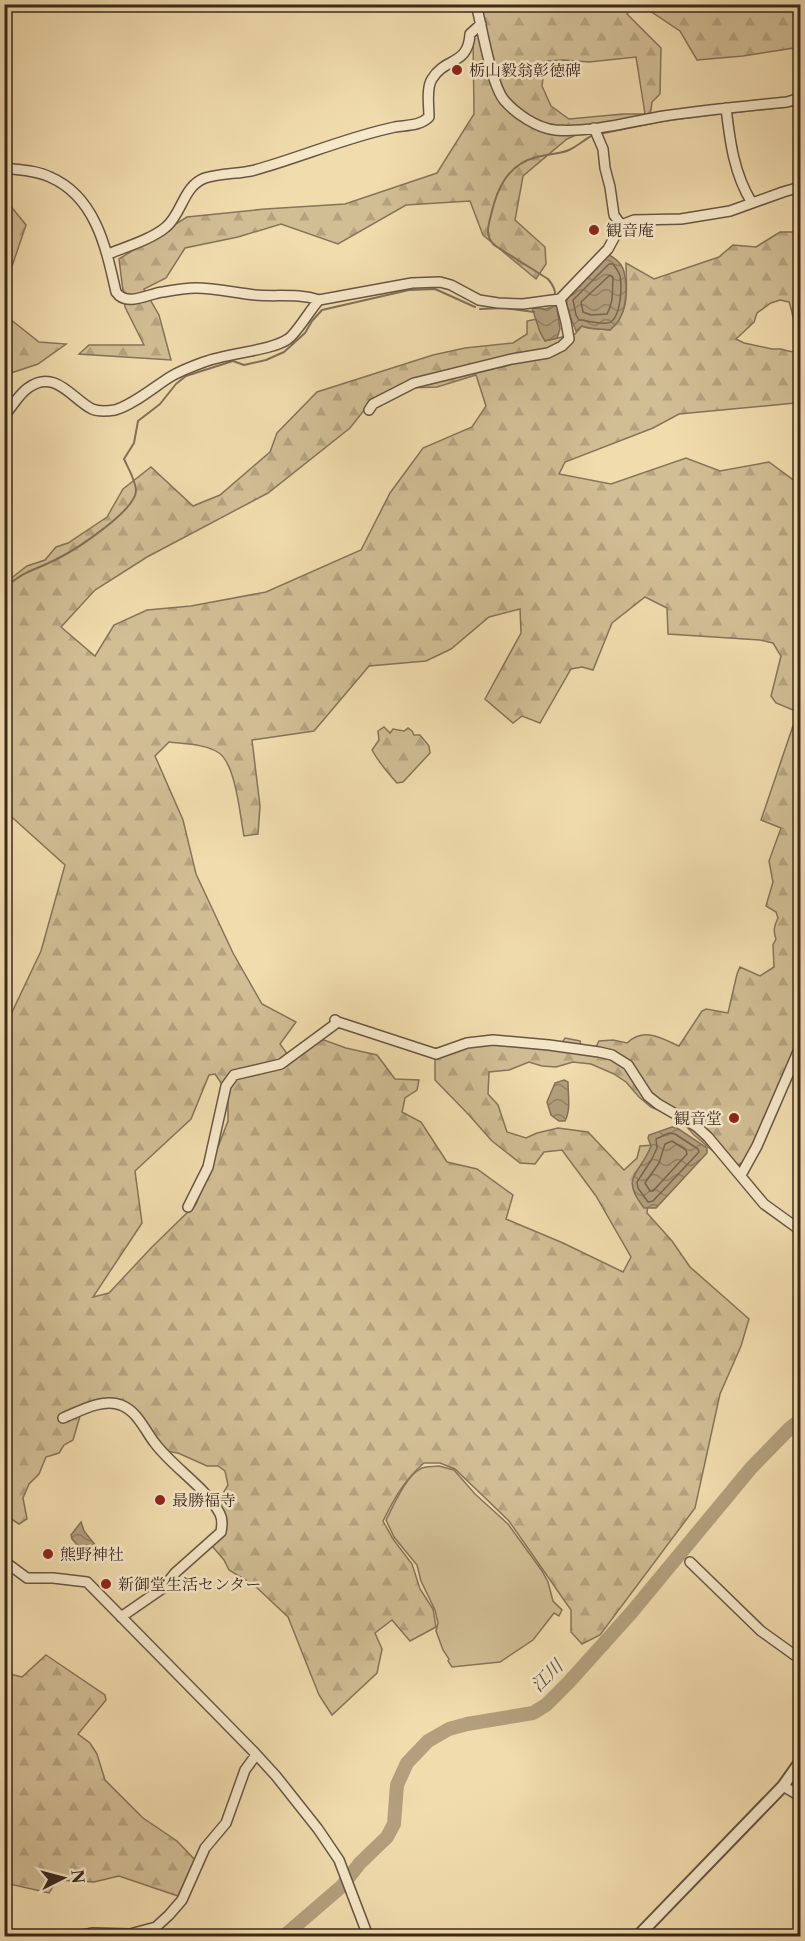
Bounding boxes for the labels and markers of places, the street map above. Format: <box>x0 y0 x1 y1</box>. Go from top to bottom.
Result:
place label: 栃山毅翁彰徳碑 <box>469 60 581 80</box>
marker: 栃山毅翁彰徳碑 <box>450 63 464 77</box>
place label: 観音庵 <box>606 220 654 240</box>
marker: 観音庵 <box>587 223 601 237</box>
place label: 観音堂 <box>674 1108 722 1128</box>
marker: 観音堂 <box>727 1111 741 1125</box>
place label: 最勝福寺 <box>172 1490 236 1510</box>
marker: 最勝福寺 <box>153 1493 167 1507</box>
place label: 熊野神社 <box>60 1544 124 1564</box>
marker: 熊野神社 <box>41 1547 55 1561</box>
place label: 新御堂生活センター <box>118 1574 261 1594</box>
marker: 新御堂生活センター <box>99 1577 113 1591</box>

